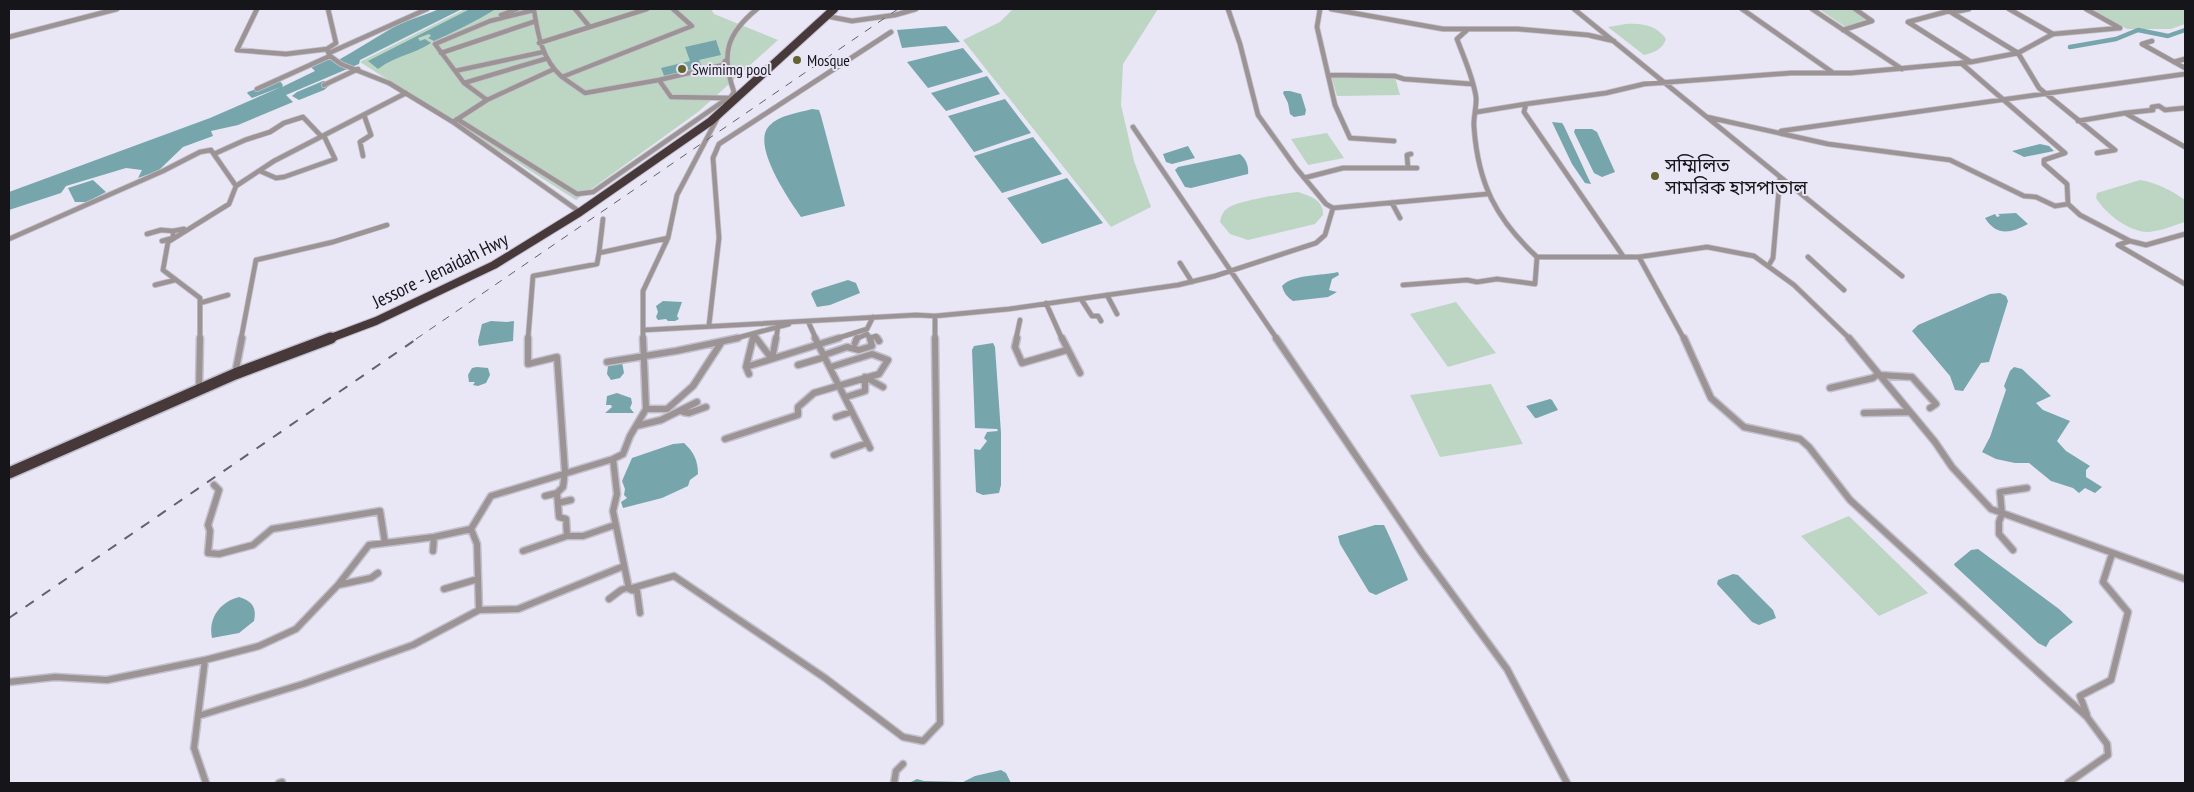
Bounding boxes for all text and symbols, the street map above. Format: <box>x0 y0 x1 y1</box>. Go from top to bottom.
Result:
place label: Mosque <box>807 50 850 70</box>
marker: Mosque <box>791 54 803 66</box>
place label: Swimimg pool <box>692 59 771 79</box>
marker: Swimimg pool <box>676 63 688 75</box>
place label: সম্মিলিত সামরিক হাসপাতাল <box>1664 153 1808 199</box>
marker: সম্মিলিত সামরিক হাসপাতাল <box>1649 170 1661 182</box>
street label: Jessore - Jenaidah Hwy <box>367 226 513 314</box>

